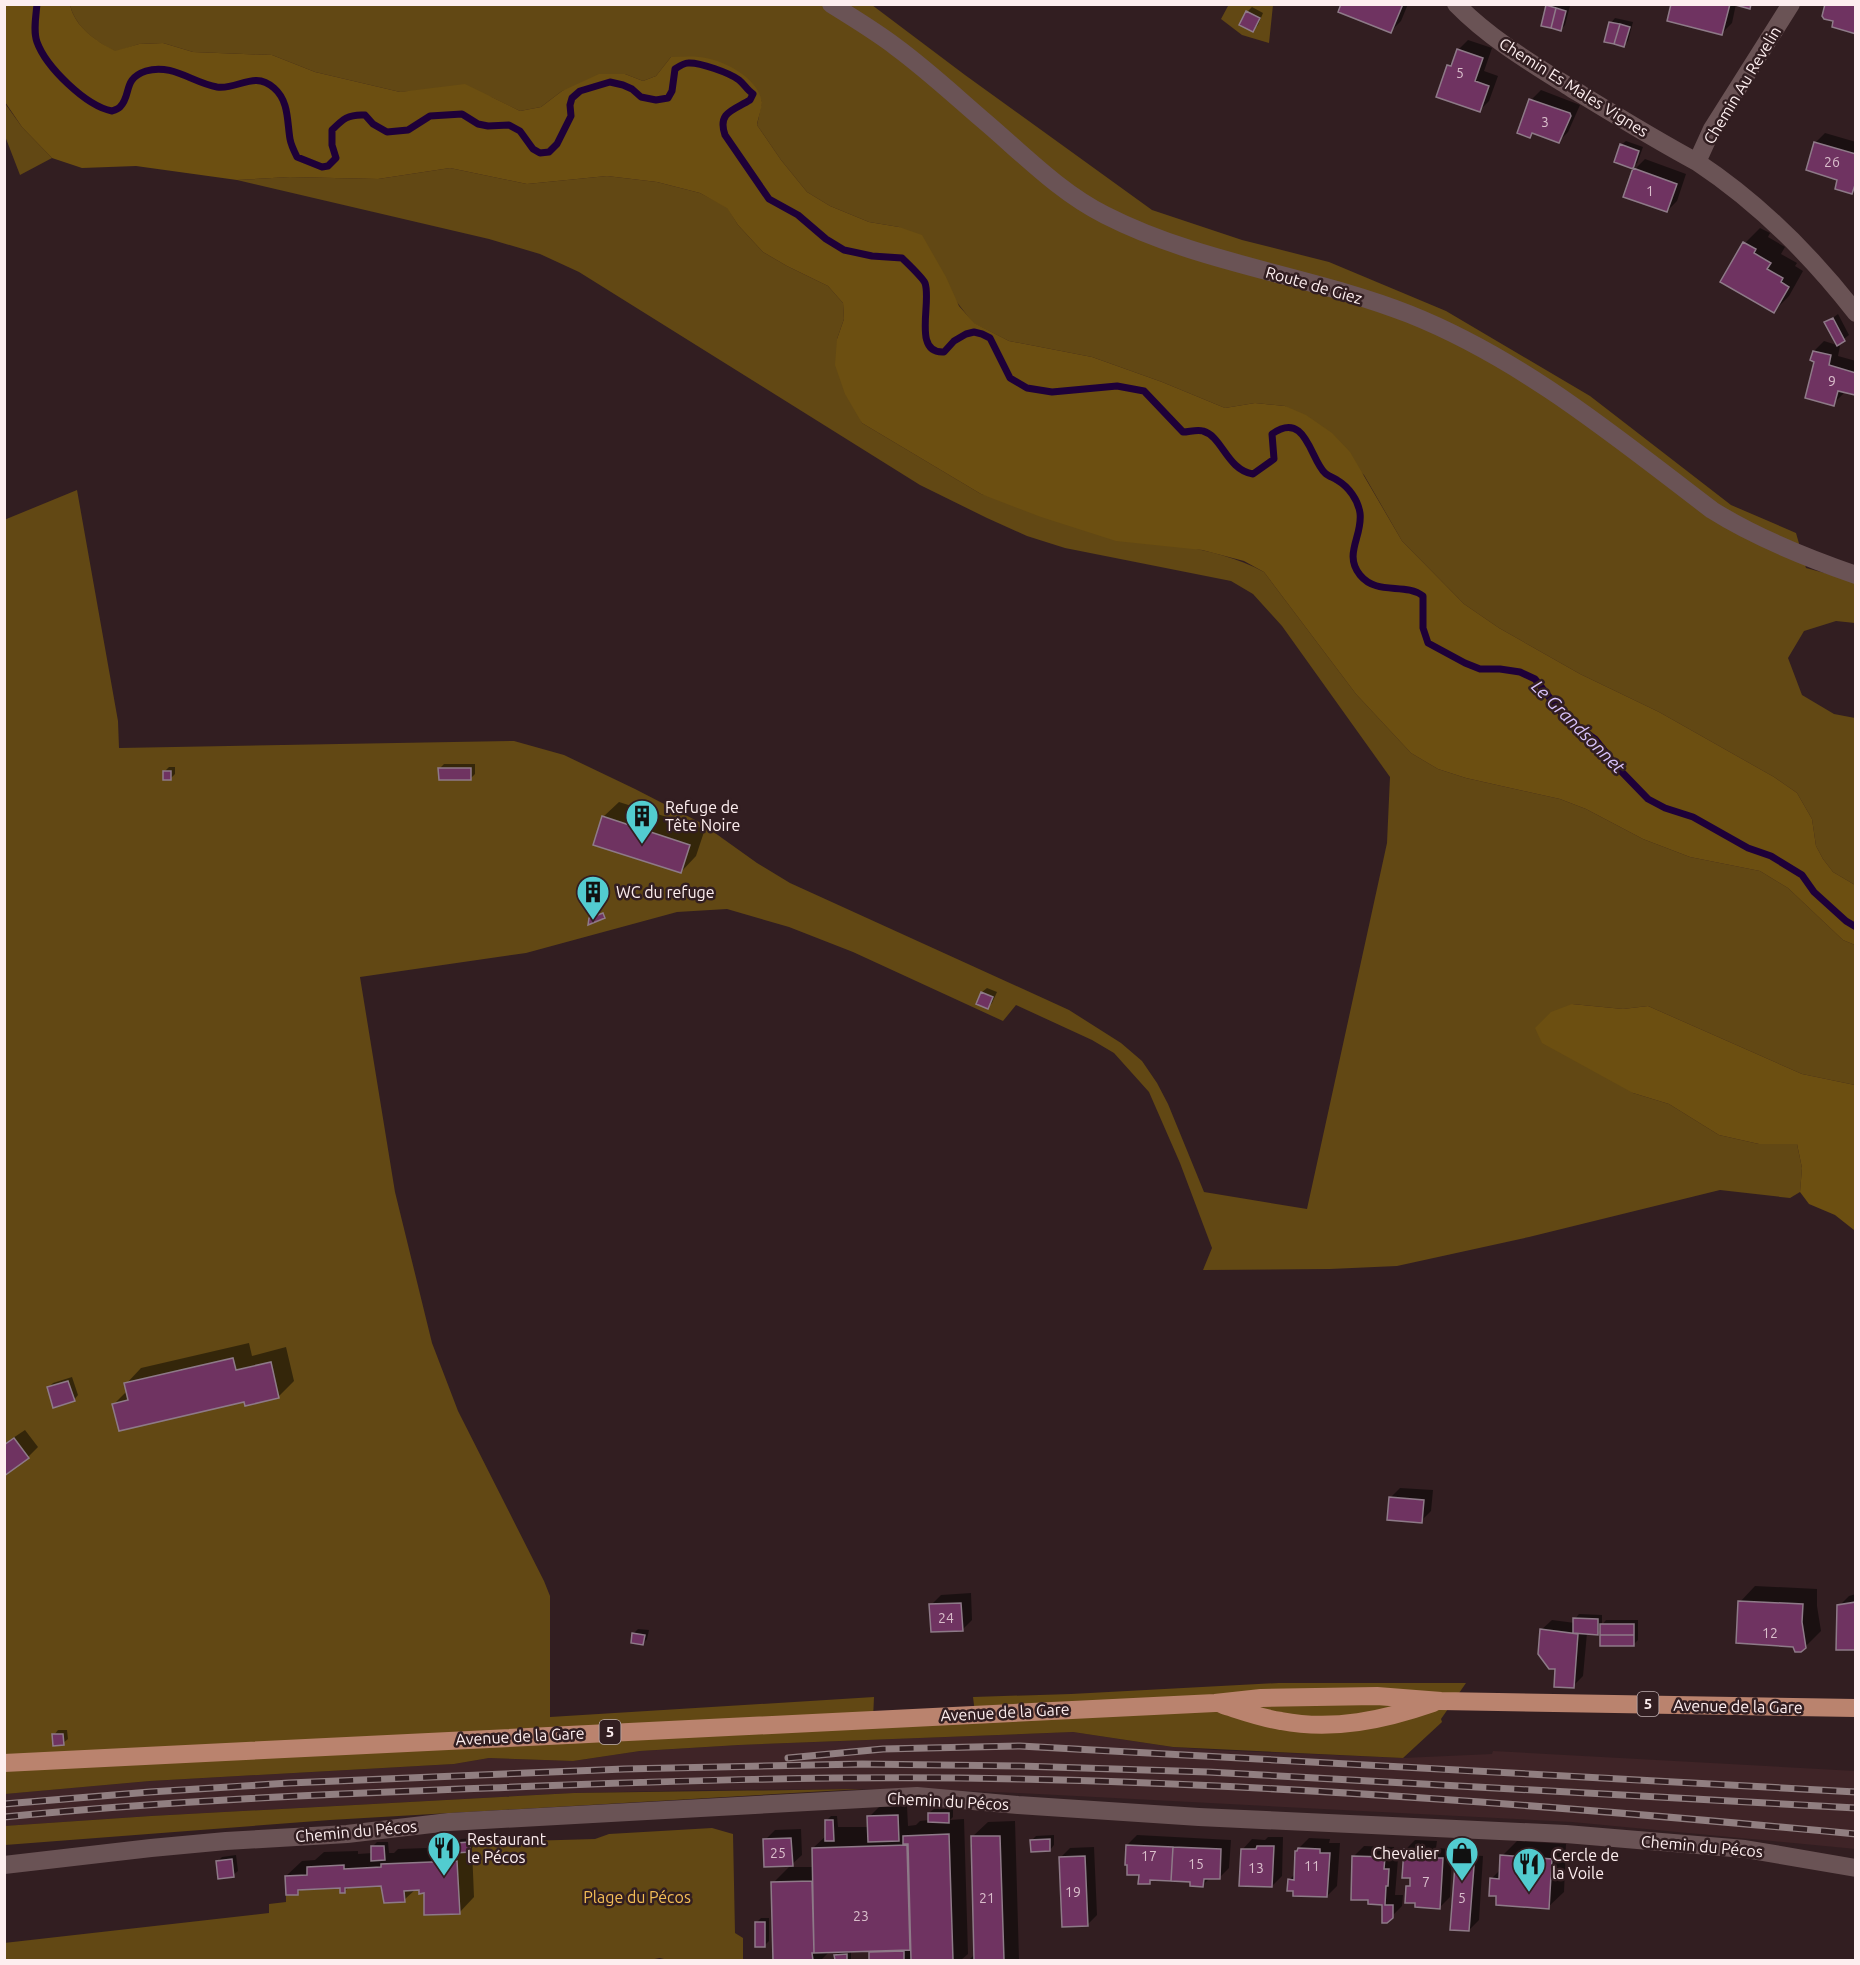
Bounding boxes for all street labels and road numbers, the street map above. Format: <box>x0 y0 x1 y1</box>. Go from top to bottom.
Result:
street label: Chemin Au Revelin <box>1700 23 1784 147</box>
street label: Chemin Es Males Vignes <box>1496 34 1652 140</box>
street label: Route de Giez <box>1264 263 1364 307</box>
road number: 5 <box>1638 1692 1658 1716</box>
street label: Avenue de la Gare <box>1673 1696 1803 1716</box>
street label: Avenue de la Gare <box>940 1700 1070 1724</box>
road number: 5 <box>600 1720 620 1744</box>
street label: Avenue de la Gare <box>455 1724 585 1748</box>
street label: Chemin du Pécos <box>887 1789 1010 1813</box>
street label: Chemin du Pécos <box>294 1817 418 1845</box>
street label: Chemin du Pécos <box>1640 1832 1764 1860</box>

